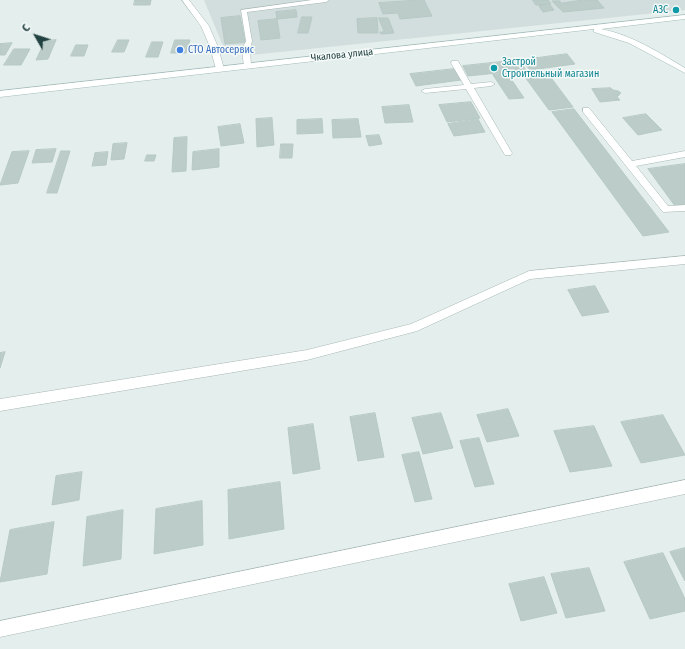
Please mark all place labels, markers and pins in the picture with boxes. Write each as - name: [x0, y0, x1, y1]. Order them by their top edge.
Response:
- place label: АЗС: [653, 4, 668, 16]
- marker: АЗС: [671, 5, 681, 15]
- place label: СТО Автосервис: [188, 44, 254, 56]
- marker: СТО Автосервис: [175, 45, 185, 55]
- place label: Застрой Строительный магазин: [502, 56, 599, 80]
- marker: Застрой Строительный магазин: [489, 63, 499, 73]

